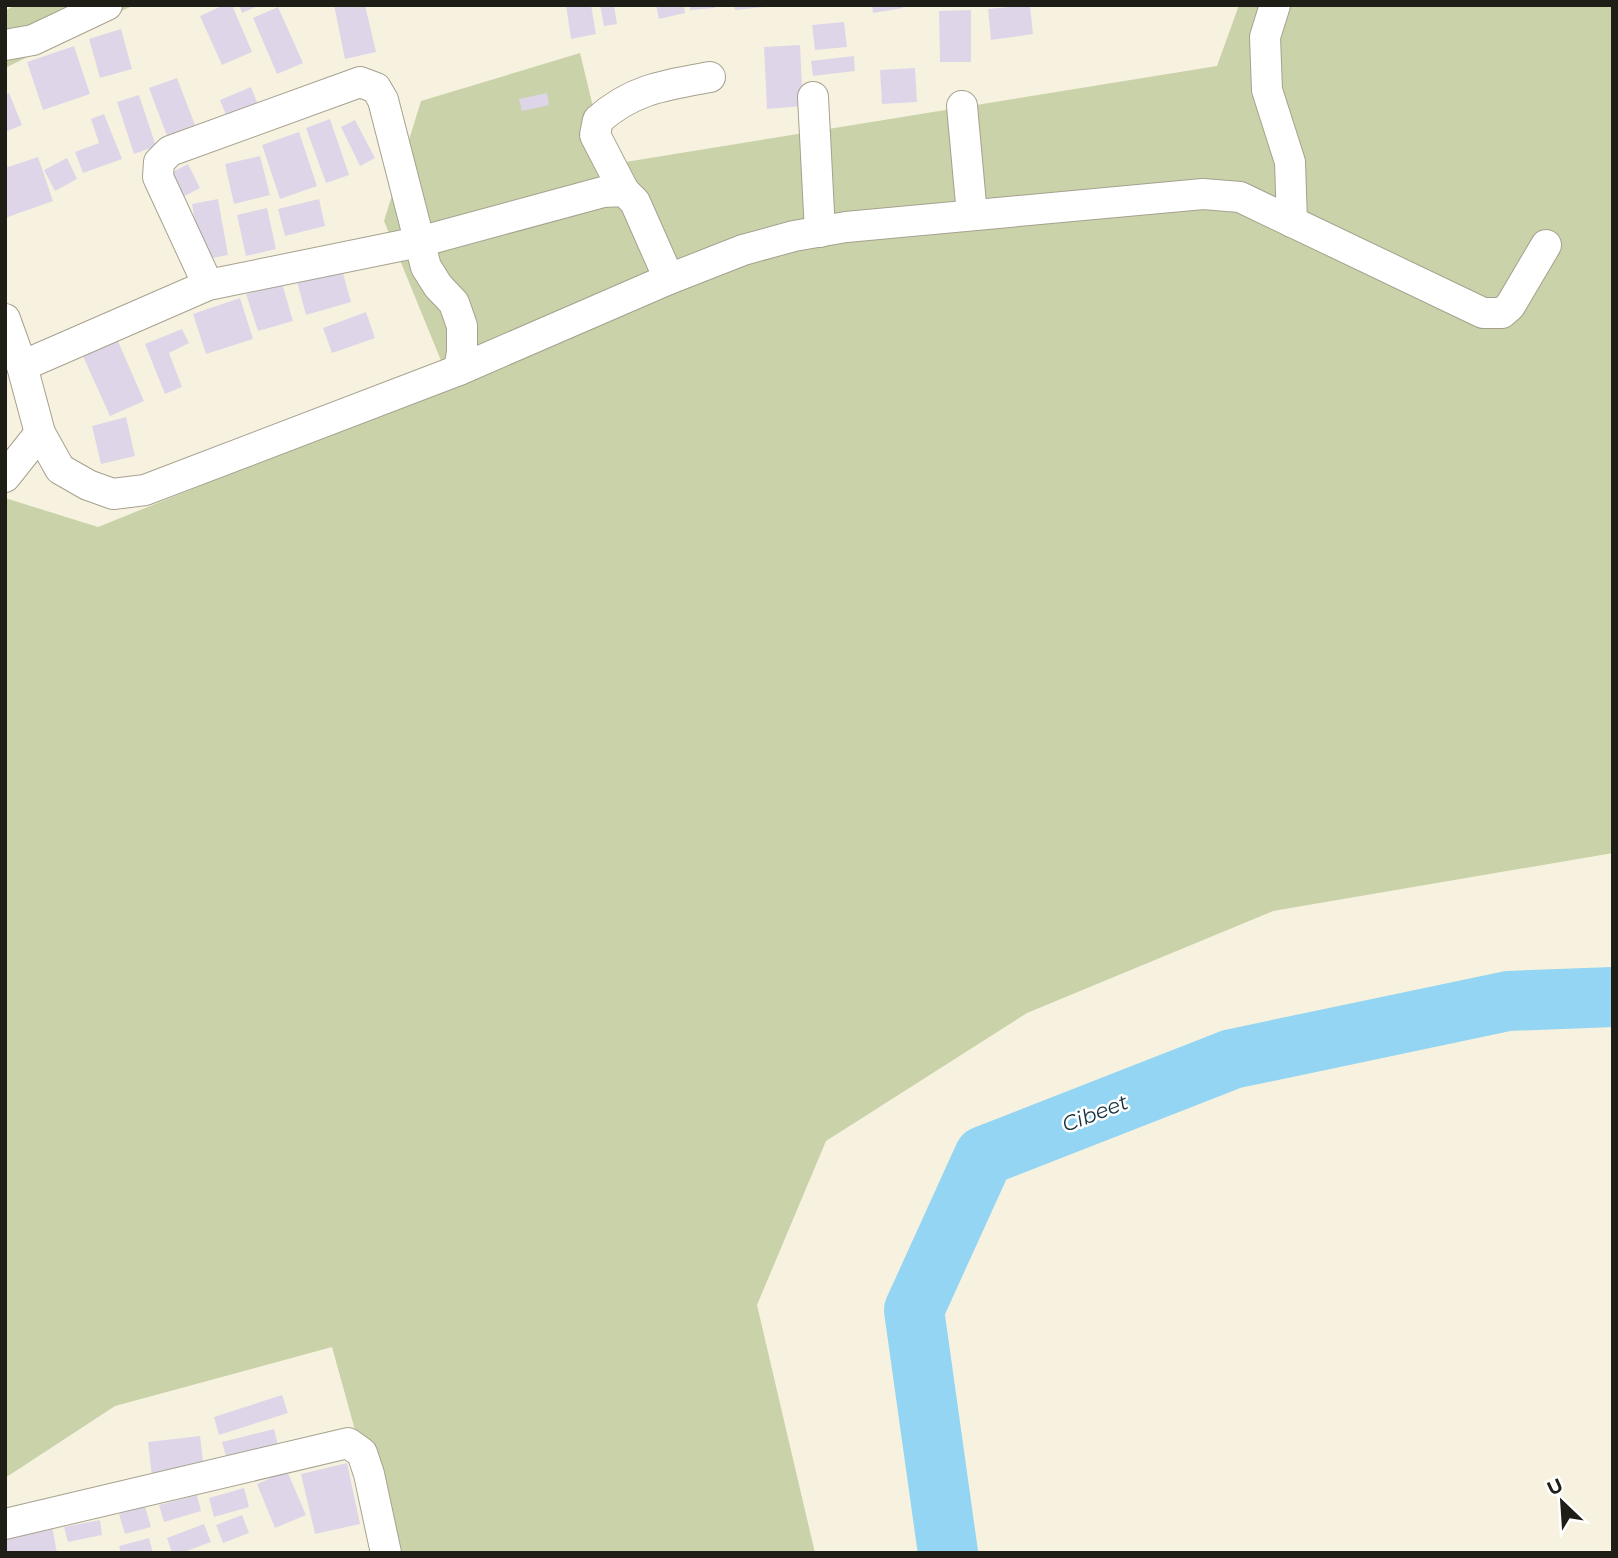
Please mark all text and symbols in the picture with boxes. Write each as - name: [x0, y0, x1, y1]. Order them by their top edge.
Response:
- water label: Cibeet: [1058, 1089, 1132, 1137]
- north arrow: [1527, 1467, 1597, 1537]
- text: U: [1543, 1473, 1567, 1501]

